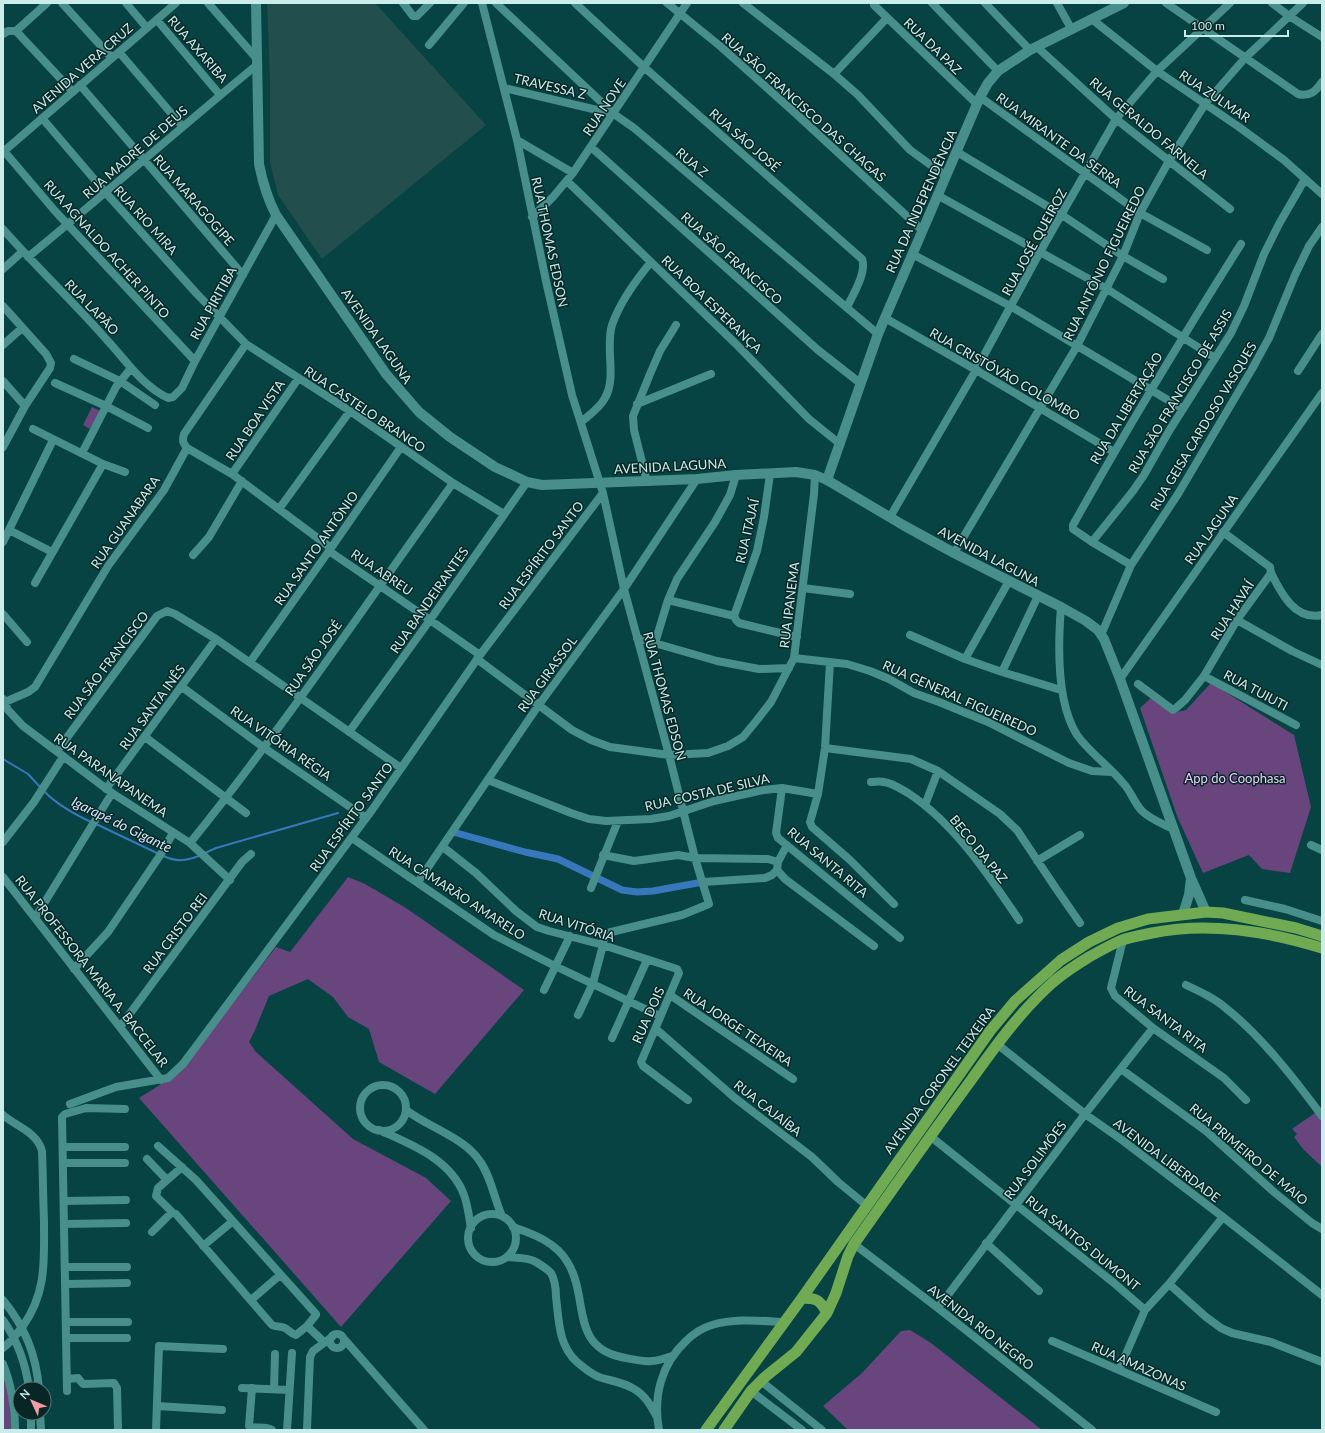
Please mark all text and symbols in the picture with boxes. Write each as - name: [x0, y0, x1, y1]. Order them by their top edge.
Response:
- street label: RUA AXARIBA: [165, 12, 232, 86]
- scale bar: [1185, 12, 1288, 38]
- street label: RUA DA PAZ: [901, 14, 965, 78]
- text: 100 m: [1191, 18, 1225, 33]
- street label: AVENIDA VERA CRUZ: [28, 19, 136, 116]
- street label: RUA SÃO FRANCISCO DAS CHAGAS: [719, 29, 889, 185]
- street label: RUA ZULMAR: [1176, 66, 1254, 126]
- street label: TRAVESSA Z: [512, 70, 588, 102]
- street label: RUA GERALDO FARNELA: [1086, 74, 1212, 182]
- street label: RUA NOVE: [579, 75, 629, 139]
- street label: RUA MIRANTE DA SERRA: [993, 89, 1125, 191]
- street label: RUA MADRE DE DEUS: [79, 102, 191, 202]
- street label: RUA SÃO JOSÉ: [706, 105, 784, 175]
- street label: RUA DA INDEPENDÊNCIA: [882, 127, 960, 275]
- street label: RUA Z: [673, 144, 711, 180]
- street label: RUA MARAGOGIPE: [150, 151, 238, 249]
- street label: RUA THOMAS EDSON: [528, 175, 572, 309]
- street label: RUA AGNALDO ACHER PINTO: [41, 177, 173, 321]
- street label: RUA RIO MIRA: [111, 182, 181, 258]
- street label: RUA ANTÔNIO FIGUEIREDO: [1060, 183, 1148, 343]
- street label: RUA JOSÉ QUEIROZ: [998, 186, 1070, 298]
- street label: RUA SÃO FRANCISCO: [678, 208, 786, 308]
- street label: RUA BOA ESPERANÇA: [658, 252, 766, 356]
- street label: RUA PIRITIBA: [186, 264, 240, 342]
- street label: RUA LAPÃO: [62, 276, 122, 338]
- street label: AVENIDA LAGUNA: [338, 285, 416, 387]
- street label: RUA SÃO FRANCISCO DE ASSIS: [1125, 306, 1235, 476]
- street label: RUA CRISTÓVÃO COLOMBO: [927, 324, 1083, 424]
- street label: RUA GEISA CARDOSO VASQUES: [1146, 339, 1260, 513]
- street label: RUA DA LIBERTAÇÃO: [1086, 349, 1166, 467]
- street label: RUA CASTELO BRANCO: [301, 362, 429, 456]
- street label: RUA BOA VISTA: [222, 376, 288, 463]
- street label: AVENIDA LAGUNA: [613, 455, 727, 477]
- street label: RUA GUANABARA: [87, 472, 163, 571]
- street label: RUA SANTO ANTÔNIO: [271, 488, 361, 608]
- street label: RUA LAGUNA: [1181, 491, 1241, 567]
- street label: RUA ITAJAÍ: [732, 496, 763, 565]
- street label: RUA ESPÍRITO SANTO: [495, 498, 587, 612]
- street label: AVENIDA LAGUNA: [936, 523, 1043, 590]
- street label: RUA BANDEIRANTES: [386, 544, 472, 656]
- street label: RUA ABREU: [348, 545, 416, 599]
- street label: RUA IPANEMA: [776, 561, 802, 649]
- street label: RUA HAVAÍ: [1207, 576, 1258, 643]
- street label: RUA SÃO FRANCISCO: [60, 608, 152, 722]
- street label: RUA SÃO JOSÉ: [281, 617, 345, 699]
- street label: RUA THOMAS EDSON: [640, 630, 690, 762]
- street label: RUA GIRASSOL: [514, 632, 580, 715]
- street label: RUA GENERAL FIGUEIREDO: [880, 657, 1040, 739]
- street label: RUA SANTA INÊS: [116, 661, 188, 753]
- street label: RUA TUIUTI: [1221, 666, 1291, 714]
- street label: RUA VITÓRIA RÉGIA: [227, 702, 335, 784]
- street label: RUA PARANAPANEMA: [51, 730, 171, 820]
- street label: RUA ESPÍRITO SANTO: [306, 759, 396, 875]
- street label: RUA COSTA DE SILVA: [643, 770, 771, 814]
- park label: App do Coophasa: [1184, 770, 1286, 786]
- water label: Igarapé do Gigante: [69, 792, 175, 856]
- street label: BECO DA PAZ: [947, 812, 1011, 886]
- street label: RUA SANTA RITA: [784, 824, 872, 901]
- street label: RUA CAMARÃO AMARELO: [386, 843, 528, 943]
- street label: RUA PROFESSORA MARIA A. BACCELAR: [12, 872, 172, 1071]
- street label: RUA CRISTO REI: [139, 889, 211, 977]
- street label: RUA VITÓRIA: [537, 905, 617, 945]
- street label: RUA SANTA RITA: [1121, 982, 1211, 1056]
- street label: RUA DOIS: [628, 984, 668, 1046]
- street label: RUA JORGE TEIXEIRA: [680, 985, 796, 1070]
- street label: AVENIDA CORONEL TEIXEIRA: [880, 1003, 998, 1157]
- street label: RUA CAJAÍBA: [731, 1077, 805, 1140]
- street label: RUA PRIMEIRO DE MAIO: [1187, 1100, 1311, 1208]
- street label: AVENIDA LIBERDADE: [1110, 1115, 1224, 1205]
- street label: RUA SOLIMÕES: [1000, 1118, 1070, 1202]
- street label: RUA SANTOS DUMONT: [1023, 1192, 1144, 1294]
- street label: AVENIDA RIO NEGRO: [925, 1281, 1037, 1373]
- street label: RUA AMAZONAS: [1089, 1338, 1189, 1394]
- north arrow: [12, 1381, 52, 1421]
- text: N: [17, 1386, 32, 1401]

